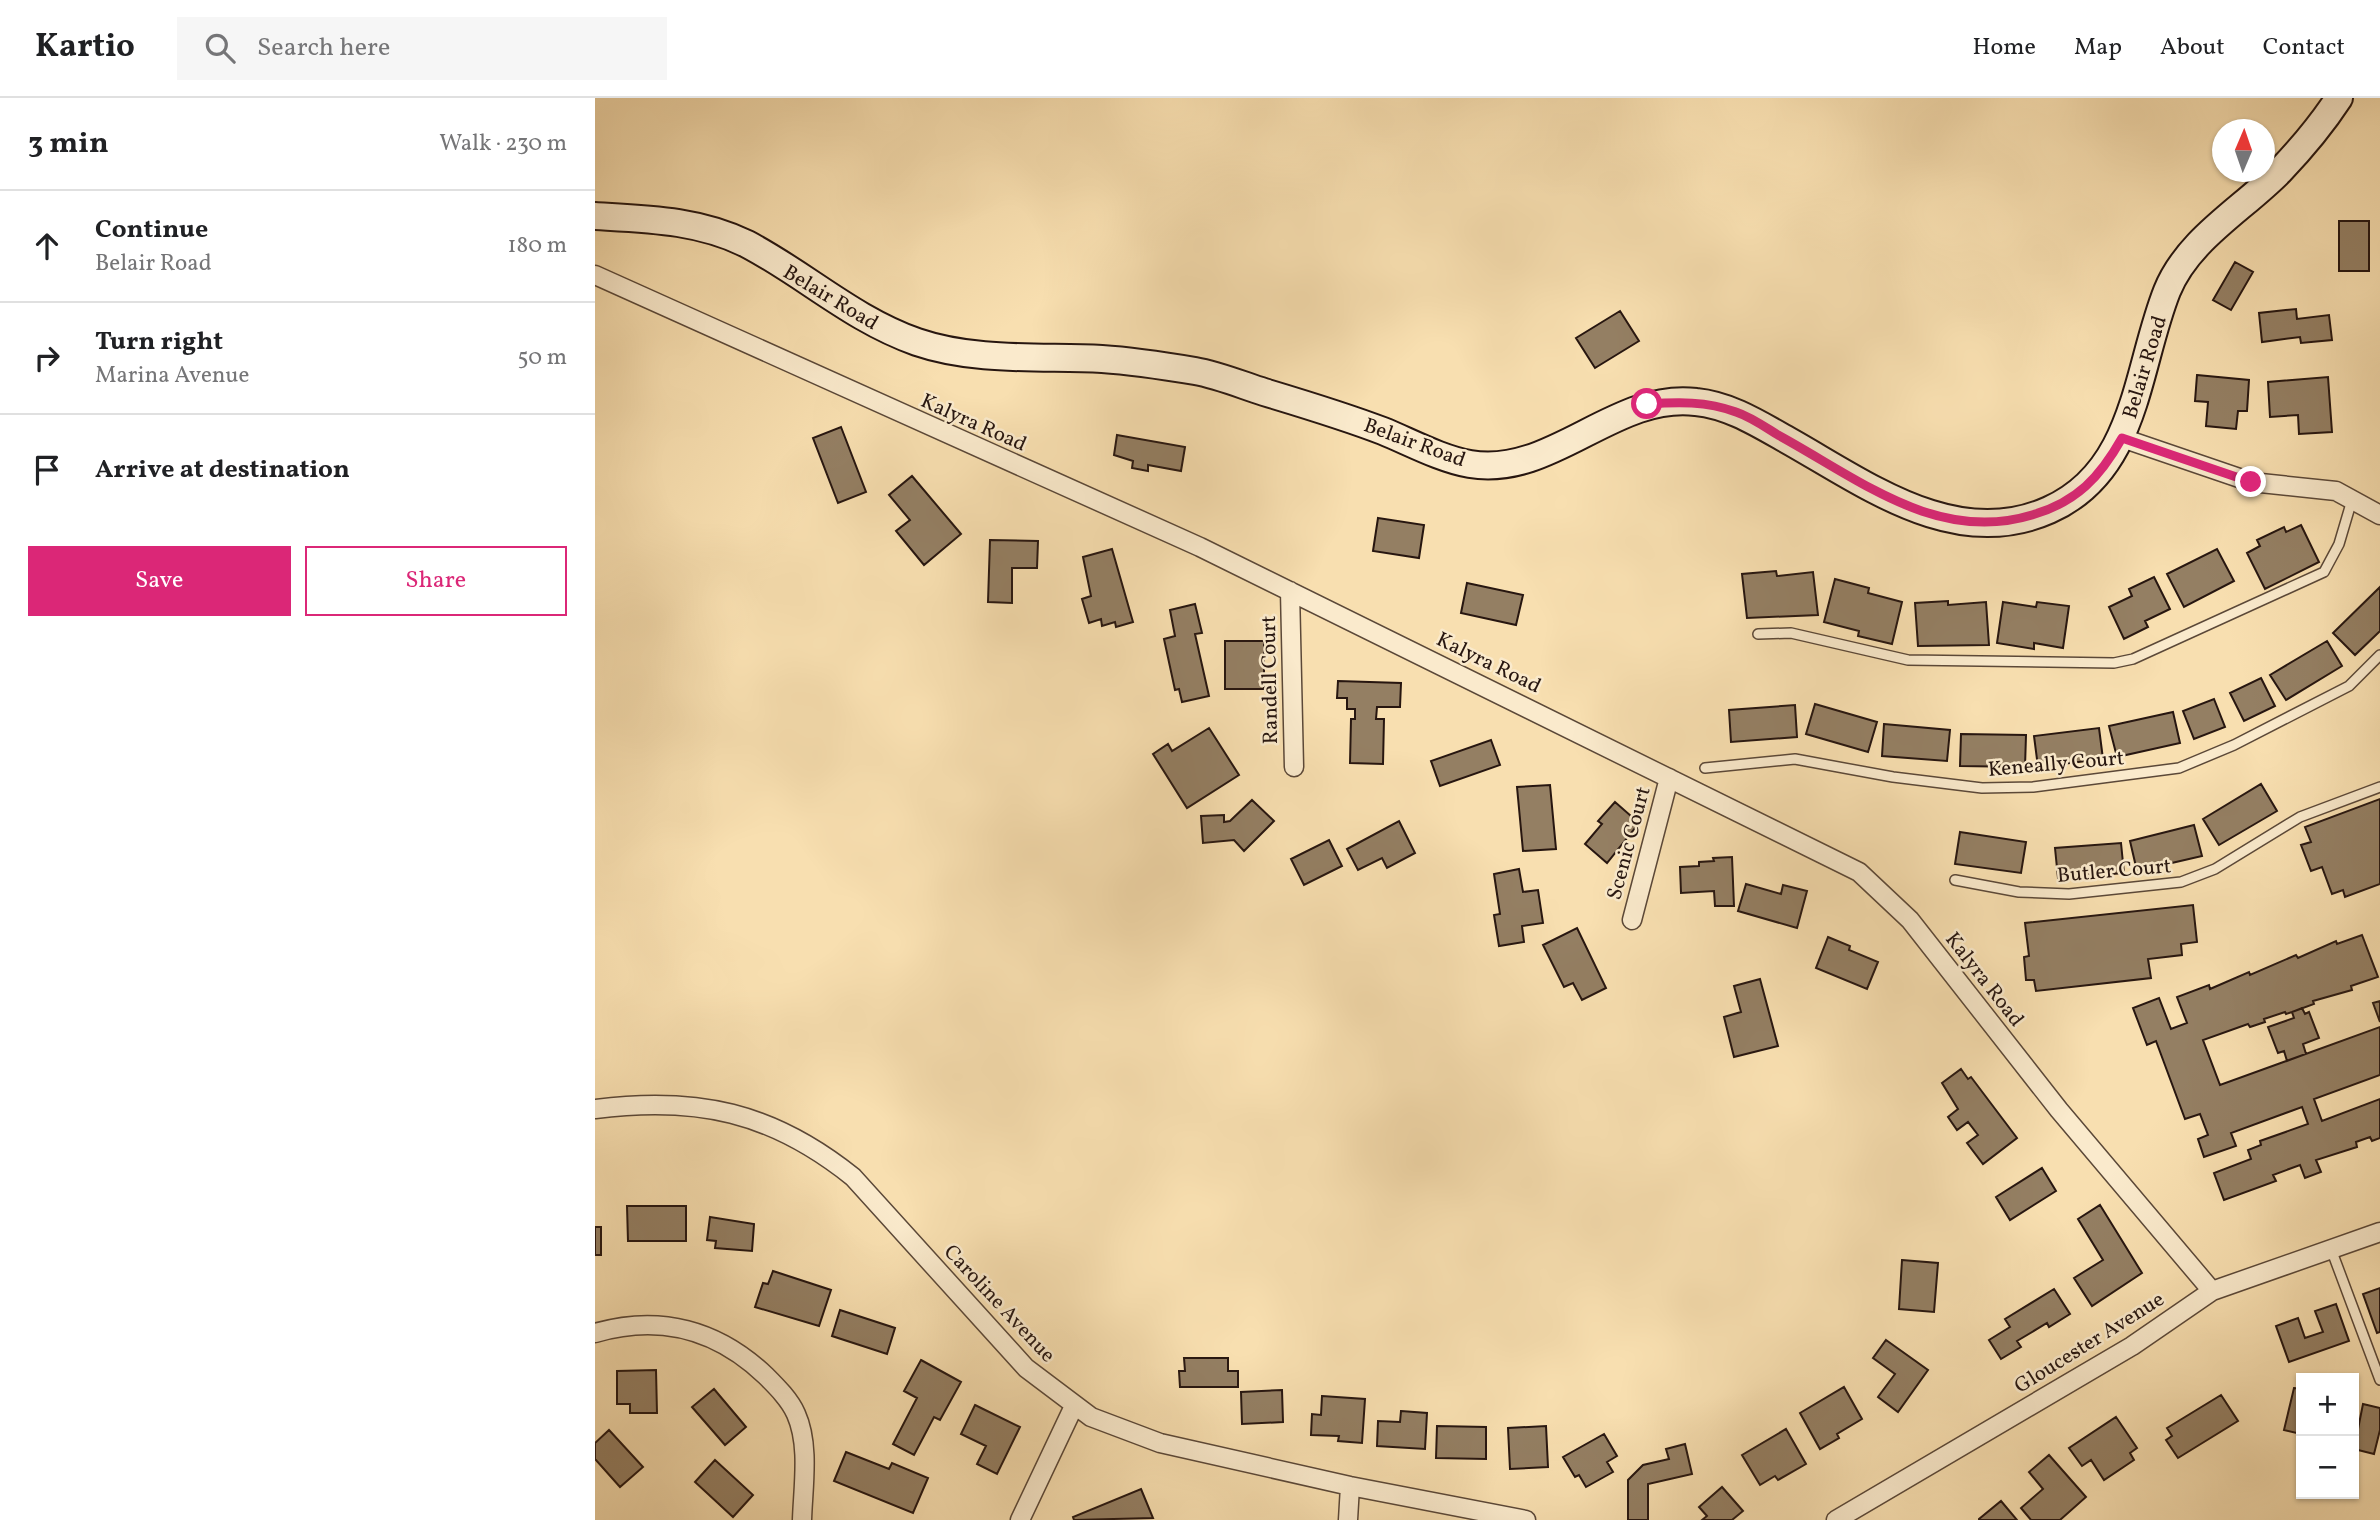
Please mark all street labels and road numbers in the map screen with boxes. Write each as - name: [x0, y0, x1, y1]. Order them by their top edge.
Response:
- street label: Belair Road: [777, 258, 883, 338]
- street label: Belair Road: [2116, 312, 2175, 423]
- street label: Kalyra Road: [916, 387, 1031, 460]
- street label: Belair Road: [1359, 412, 1469, 475]
- street label: Randell Court: [1255, 615, 1286, 745]
- street label: Kalyra Road: [1431, 625, 1546, 701]
- street label: Keneally Court: [1987, 744, 2125, 785]
- street label: Scenic Court: [1600, 783, 1659, 903]
- street label: Butler Court: [2056, 852, 2172, 891]
- street label: Kalyra Road: [1938, 926, 2030, 1033]
- street label: Caroline Avenue: [936, 1239, 1061, 1369]
- street label: Gloucester Avenue: [2009, 1285, 2170, 1401]

